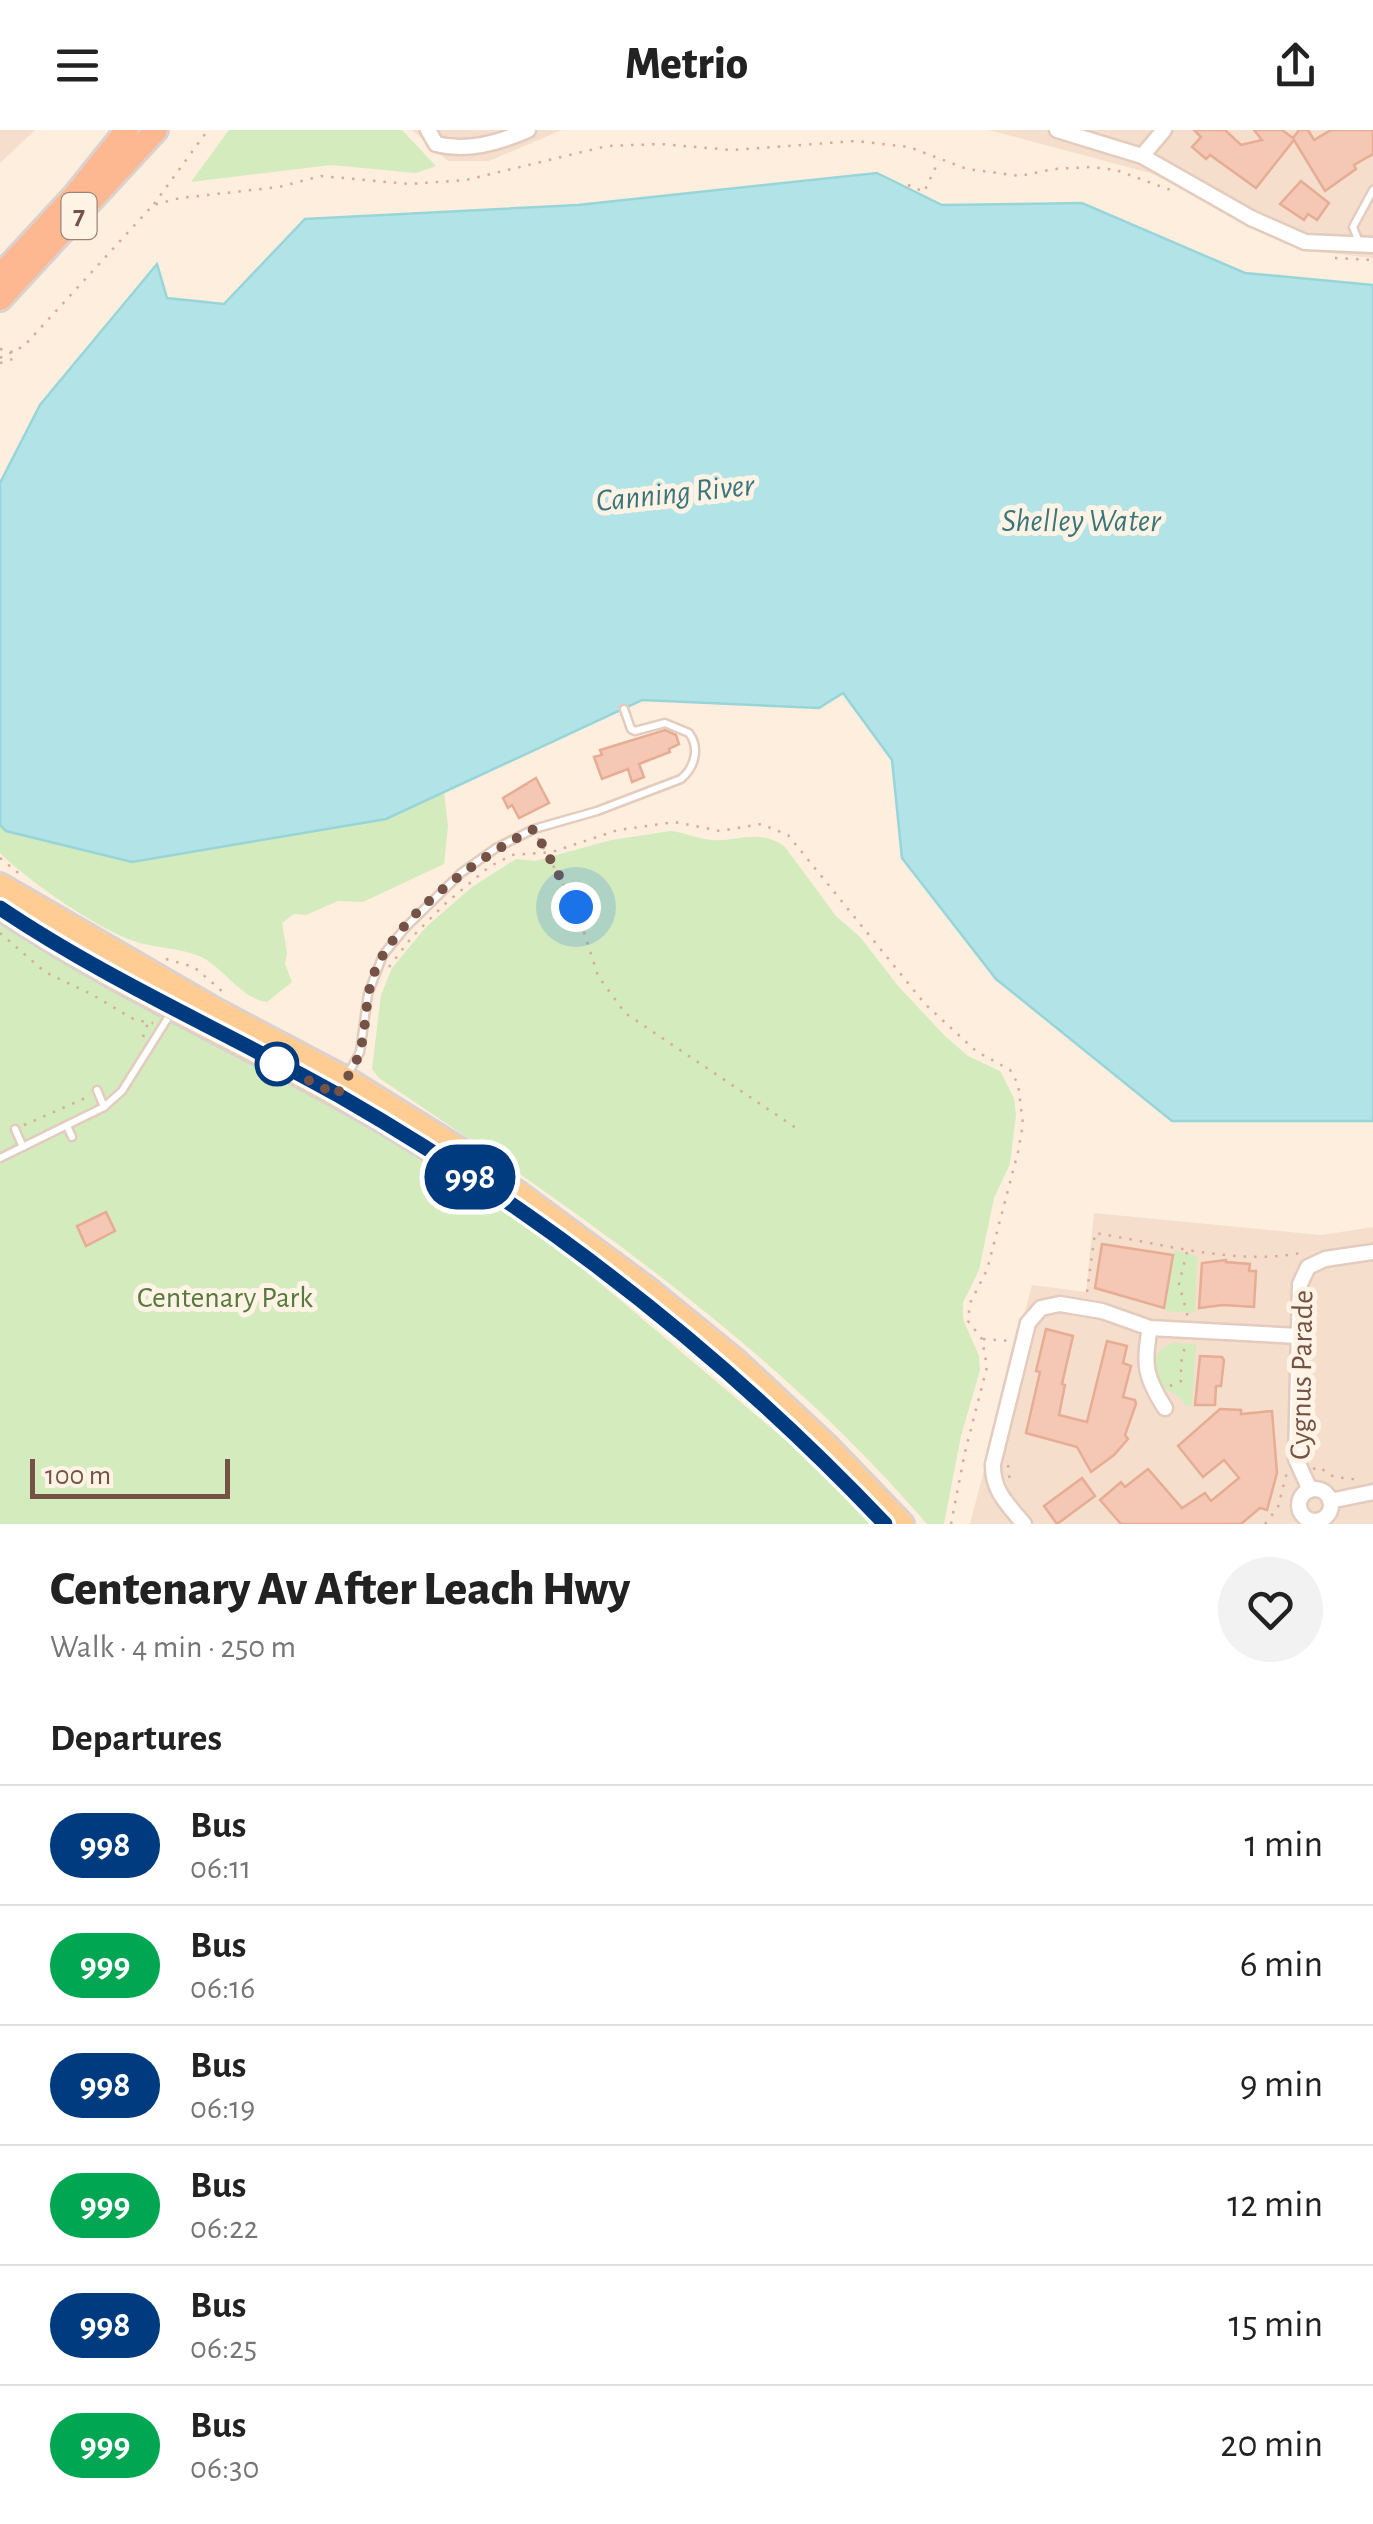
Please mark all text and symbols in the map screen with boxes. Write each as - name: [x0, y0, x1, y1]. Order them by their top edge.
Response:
- icon: menu: [50, 38, 105, 93]
- icon: share: [1268, 38, 1323, 93]
- text: Metrio: [625, 42, 748, 87]
- road number: 7: [62, 193, 96, 239]
- water label: Canning River: [594, 469, 757, 517]
- water label: Shelley Water: [1001, 505, 1162, 537]
- your location: [551, 882, 601, 932]
- unlabelled marker: [256, 1043, 298, 1085]
- line badge: 998: [412, 1144, 528, 1210]
- text: 998: [444, 1160, 496, 1195]
- park label: Centenary Park: [137, 1283, 313, 1313]
- street label: Cygnus Parade: [1286, 1290, 1318, 1460]
- scale bar: [30, 1454, 230, 1498]
- text: 100 m: [45, 1462, 111, 1490]
- button: heart: [1218, 1557, 1323, 1662]
- text: Centenary Av After Leach Hwy: [50, 1566, 630, 1614]
- text: Walk · 4 min · 250 m: [50, 1631, 296, 1663]
- text: Departures: [50, 1720, 222, 1758]
- text: Bus: [190, 1807, 246, 1845]
- text: 1 min: [1244, 1826, 1323, 1864]
- text: 998: [79, 1828, 131, 1863]
- text: 06:11: [190, 1852, 251, 1884]
- text: Bus: [190, 1927, 246, 1965]
- text: 6 min: [1240, 1946, 1323, 1984]
- text: 999: [80, 1948, 130, 1983]
- text: 06:16: [190, 1972, 255, 2004]
- text: Bus: [190, 2047, 246, 2085]
- text: 9 min: [1240, 2066, 1323, 2104]
- text: 998: [79, 2068, 131, 2103]
- text: 06:19: [190, 2092, 255, 2124]
- text: Bus: [190, 2167, 246, 2205]
- text: 12 min: [1227, 2186, 1323, 2224]
- text: 999: [80, 2188, 130, 2223]
- text: 06:22: [190, 2212, 258, 2244]
- text: Bus: [190, 2287, 246, 2325]
- text: 15 min: [1229, 2306, 1323, 2344]
- text: 998: [79, 2308, 131, 2343]
- text: 06:25: [190, 2332, 257, 2364]
- text: Bus: [190, 2407, 246, 2445]
- text: 20 min: [1220, 2426, 1323, 2464]
- text: 999: [80, 2428, 130, 2463]
- text: 06:30: [190, 2452, 259, 2484]

